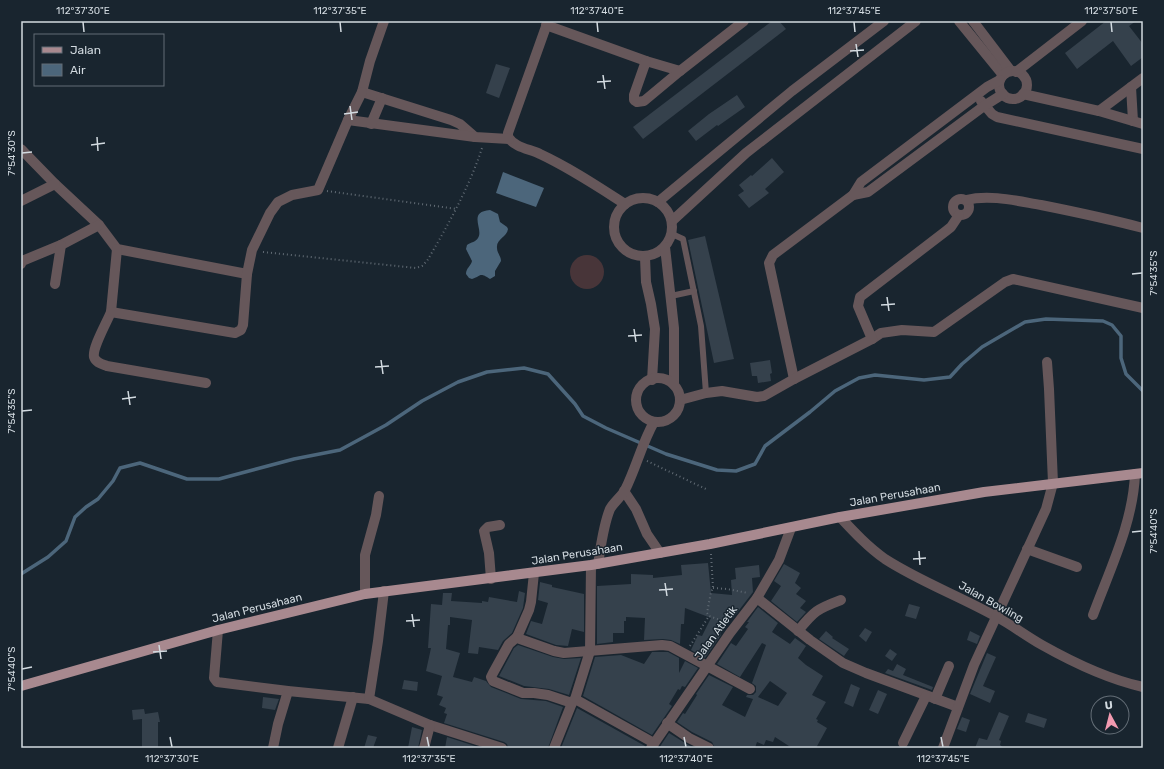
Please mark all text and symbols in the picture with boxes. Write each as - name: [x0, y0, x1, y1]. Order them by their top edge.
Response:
- text: 112°37'30"E: [56, 5, 110, 17]
- text: 112°37'35"E: [313, 5, 367, 17]
- text: 112°37'40"E: [570, 5, 624, 17]
- text: 112°37'45"E: [827, 5, 881, 17]
- text: 112°37'50"E: [1084, 5, 1138, 17]
- legend: [34, 34, 164, 86]
- text: Jalan: [70, 43, 101, 57]
- text: Air: [70, 63, 86, 77]
- text: 7°54'30"S: [6, 130, 18, 176]
- text: 7°54'35"S: [1148, 250, 1160, 296]
- text: 7°54'35"S: [6, 388, 18, 434]
- street label: Jalan Perusahaan: [848, 481, 942, 509]
- text: 7°54'40"S: [1148, 508, 1160, 554]
- street label: Jalan Perusahaan: [530, 540, 624, 568]
- street label: Jalan Bowling: [956, 579, 1026, 625]
- street label: Jalan Perusahaan: [211, 591, 303, 625]
- street label: Jalan Atletik: [692, 603, 740, 663]
- text: 7°54'40"S: [6, 646, 18, 692]
- north arrow: [1090, 695, 1130, 735]
- text: U: [1104, 699, 1114, 713]
- text: 112°37'30"E: [145, 753, 199, 765]
- text: 112°37'35"E: [402, 753, 456, 765]
- text: 112°37'40"E: [659, 753, 713, 765]
- text: 112°37'45"E: [916, 753, 970, 765]

